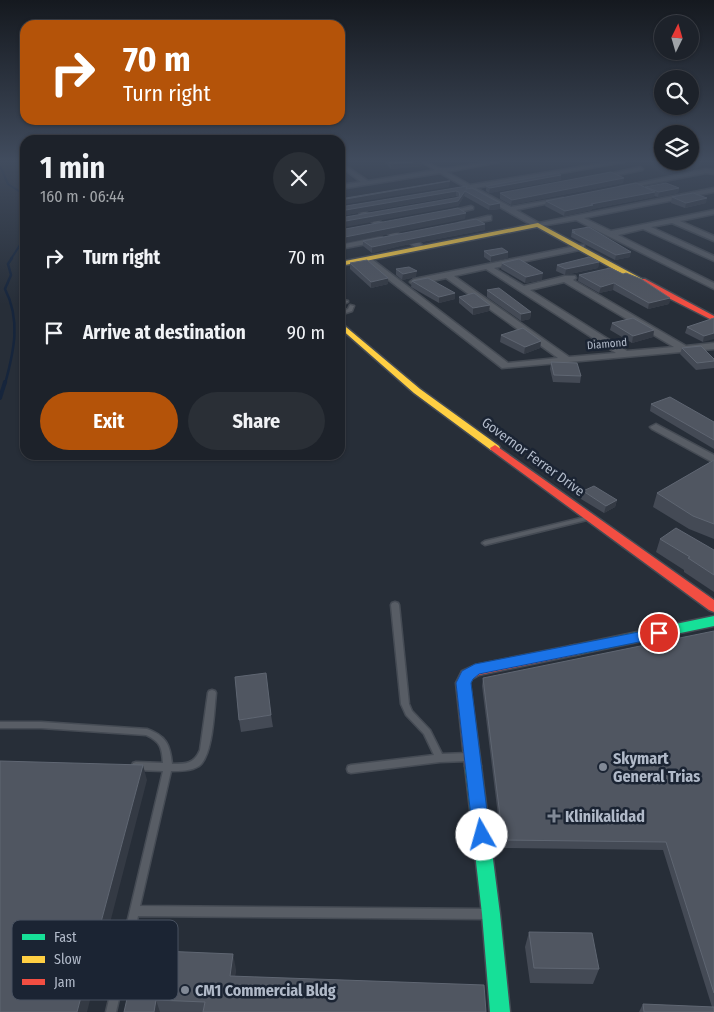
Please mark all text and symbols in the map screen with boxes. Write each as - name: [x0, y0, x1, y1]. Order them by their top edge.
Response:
- north arrow: [654, 15, 699, 60]
- map controls: [654, 15, 699, 170]
- text: 70 m: [123, 38, 191, 80]
- icon: right: [40, 40, 105, 105]
- button: search: [654, 70, 699, 115]
- text: Turn right: [123, 80, 211, 107]
- button: layers: [654, 125, 699, 170]
- text: 1 min: [40, 150, 105, 186]
- button: close: [273, 152, 325, 204]
- text: 160 m · 06:44: [40, 187, 125, 206]
- icon: right: [40, 244, 68, 272]
- text: Turn right: [83, 246, 160, 269]
- text: 70 m: [289, 246, 325, 269]
- icon: arrive: [40, 319, 68, 347]
- text: Arrive at destination: [83, 321, 246, 344]
- text: 90 m: [287, 321, 325, 344]
- street label: Diamond: [586, 336, 628, 352]
- button: Exit: [40, 392, 178, 450]
- button: Share: [188, 392, 325, 450]
- street label: Governor Ferrer Drive: [478, 414, 588, 500]
- pin: [638, 612, 680, 654]
- icon: arrive: [645, 619, 673, 647]
- place label: Skymart General Trias: [613, 749, 700, 786]
- marker: Skymart General Trias: [597, 761, 609, 773]
- place label: Klinikalidad: [565, 807, 645, 826]
- position arrow: [455, 808, 507, 860]
- marker: Klinikalidad: [547, 809, 561, 823]
- legend: [12, 920, 178, 1000]
- text: Fast: [54, 929, 77, 946]
- text: Slow: [54, 951, 81, 968]
- text: Jam: [54, 974, 75, 991]
- place label: CM1 Commercial Bldg: [195, 981, 336, 1000]
- marker: CM1 Commercial Bldg: [179, 984, 191, 996]

